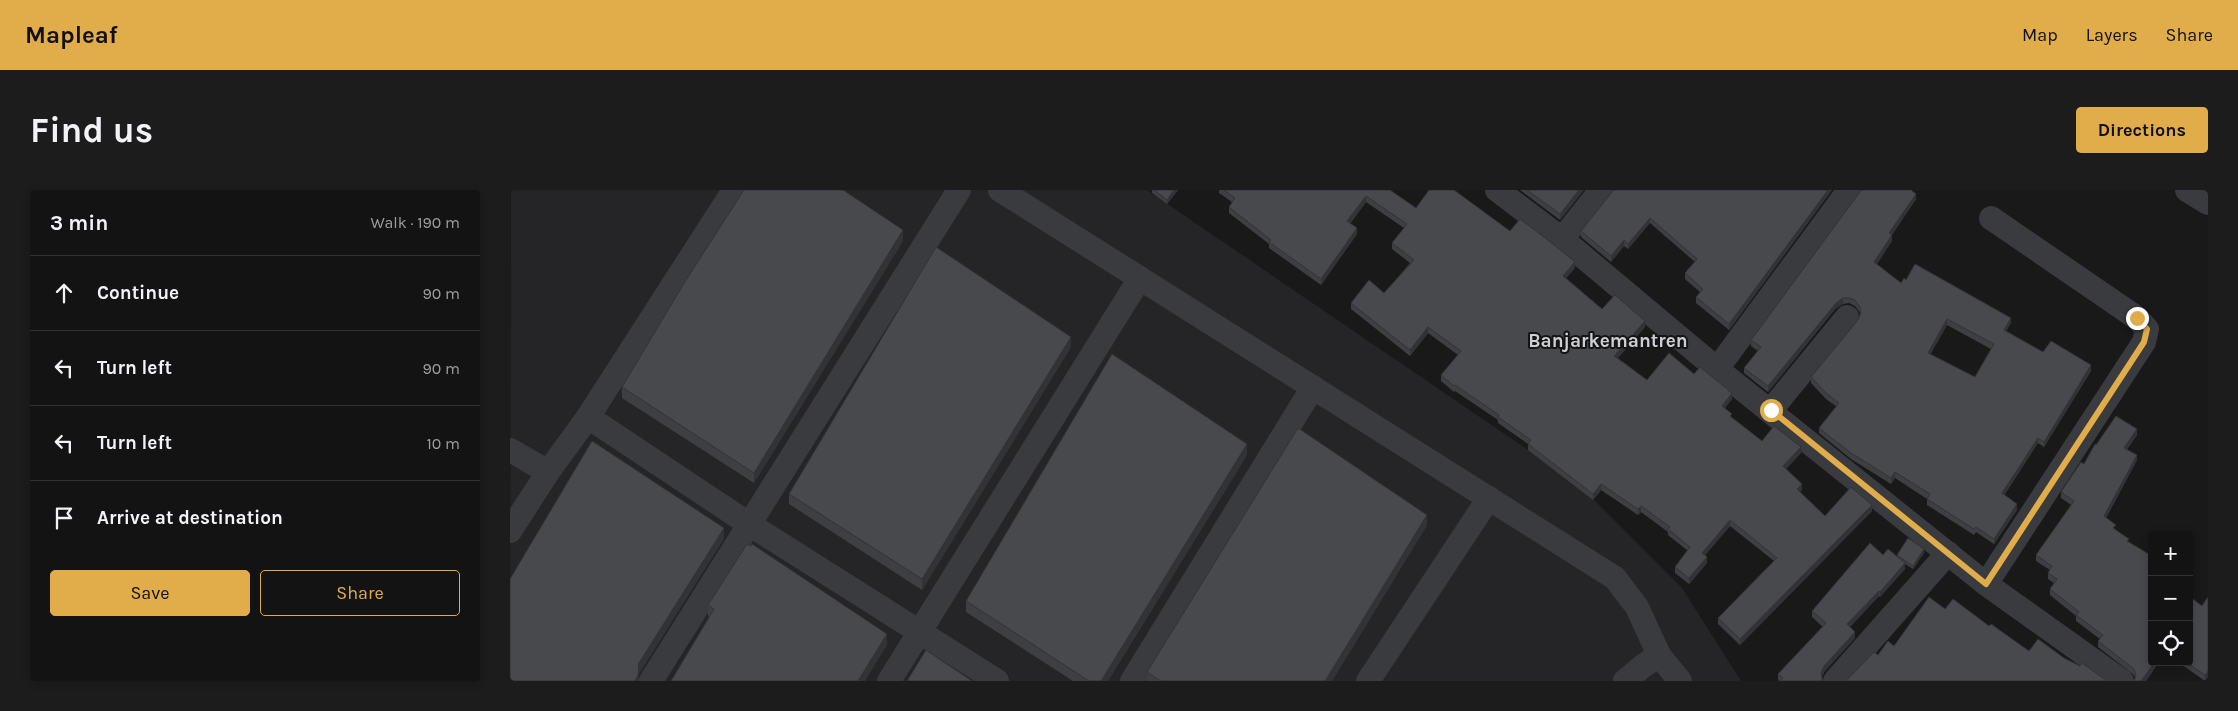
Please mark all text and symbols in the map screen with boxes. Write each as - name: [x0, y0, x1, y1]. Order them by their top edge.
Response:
- text: Mapleaf: [25, 21, 118, 49]
- text: Map: [2022, 24, 2058, 46]
- text: Layers: [2086, 24, 2138, 46]
- text: Share: [2166, 24, 2213, 46]
- button: Directions: [2076, 107, 2208, 153]
- text: Find us: [30, 110, 153, 151]
- text: 3 min: [50, 211, 108, 235]
- text: Walk · 190 m: [371, 213, 460, 232]
- icon: ahead: [50, 279, 78, 307]
- text: Continue: [97, 282, 179, 304]
- text: 90 m: [422, 284, 460, 303]
- route end: [2126, 307, 2149, 330]
- district label: Banjarkemantren: [1528, 330, 1688, 352]
- icon: left: [50, 354, 78, 382]
- text: Turn left: [97, 357, 172, 379]
- text: 90 m: [422, 359, 460, 378]
- route start: [1760, 399, 1783, 422]
- icon: left: [50, 429, 78, 457]
- text: Turn left: [97, 432, 172, 454]
- text: 10 m: [426, 434, 460, 453]
- icon: arrive: [50, 504, 78, 532]
- text: Arrive at destination: [97, 507, 283, 529]
- map controls: [2148, 531, 2193, 666]
- button: +: [2148, 531, 2193, 576]
- button: Save: [50, 570, 250, 616]
- button: Share: [260, 570, 460, 616]
- button: −: [2148, 576, 2193, 621]
- button: locate: [2148, 621, 2193, 666]

